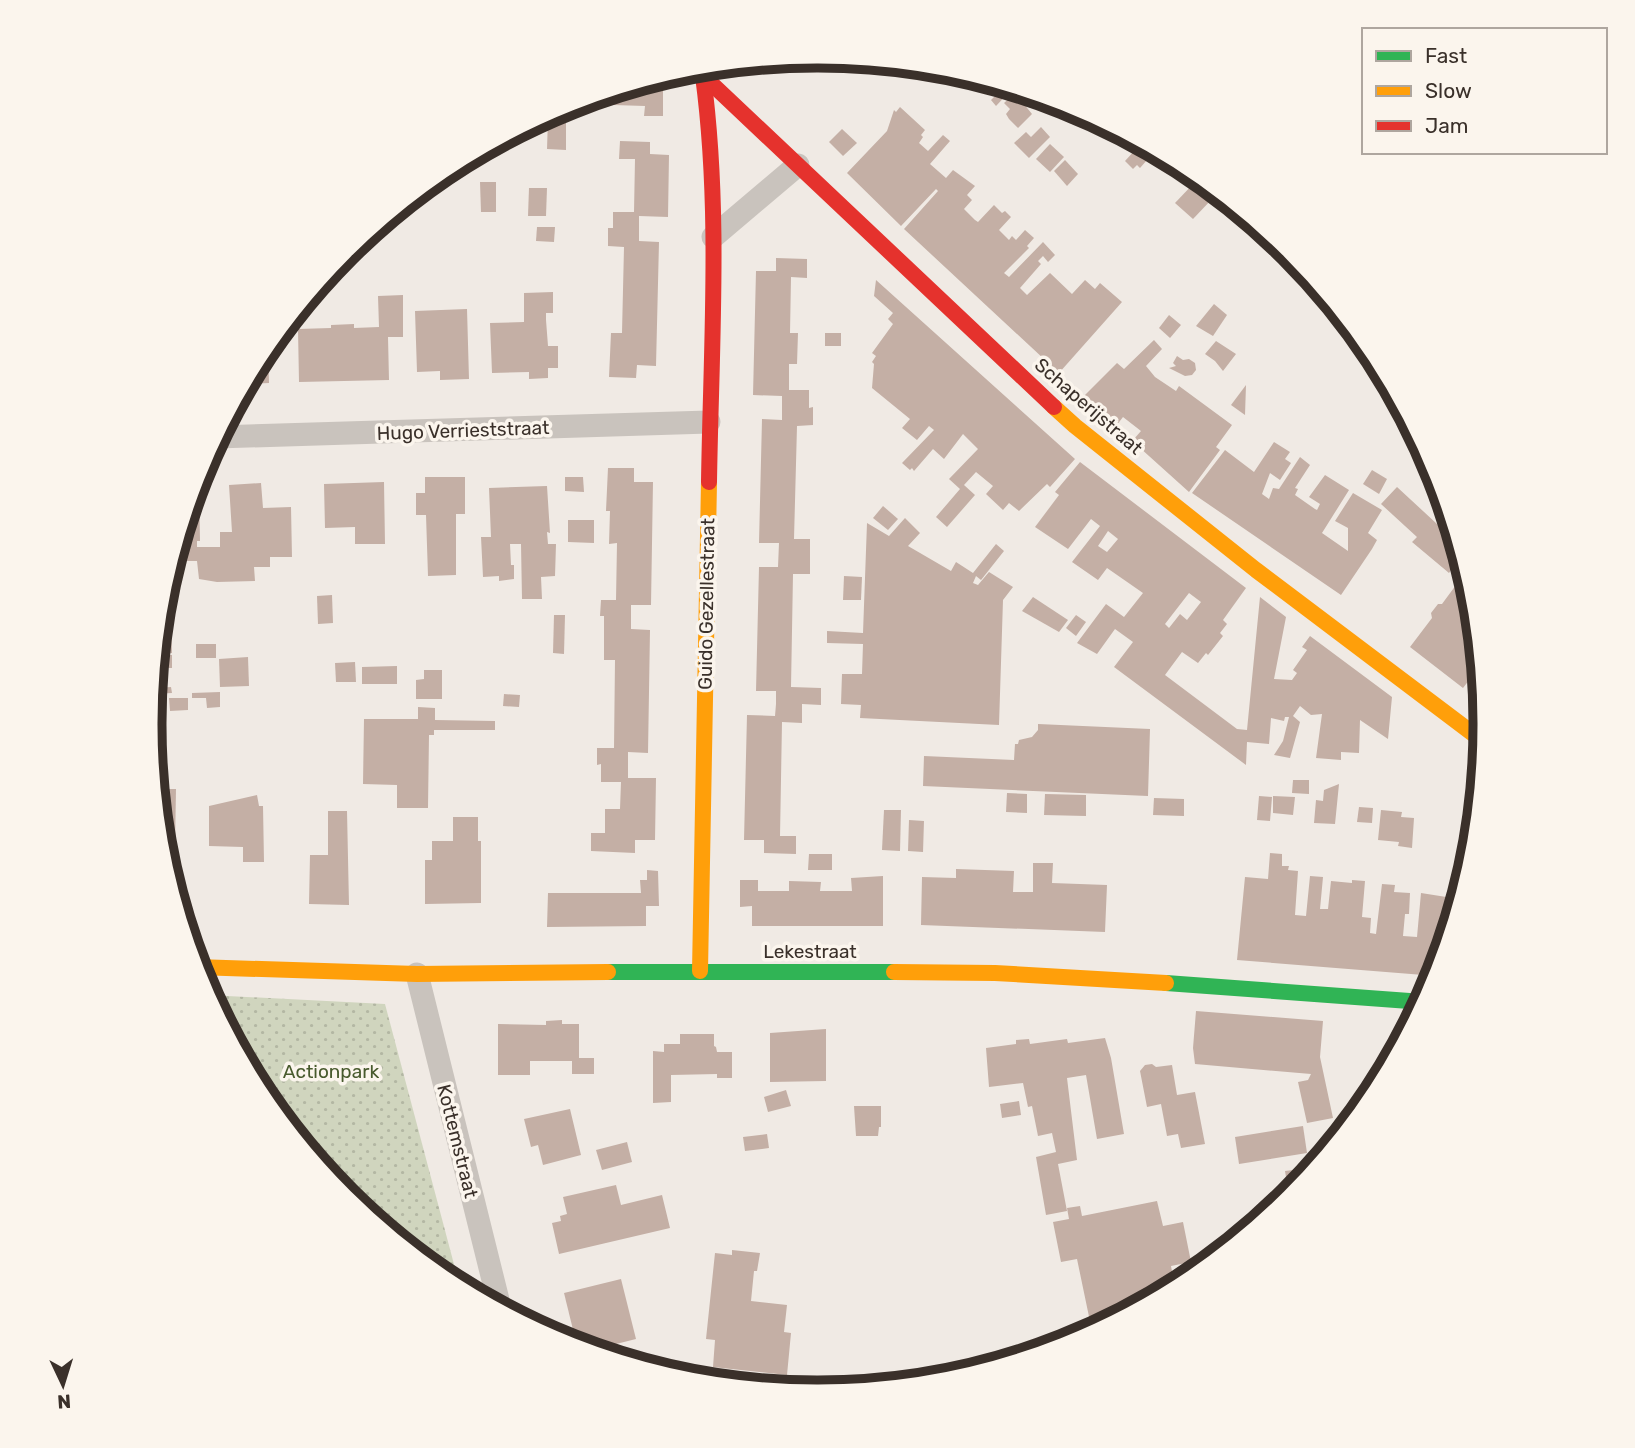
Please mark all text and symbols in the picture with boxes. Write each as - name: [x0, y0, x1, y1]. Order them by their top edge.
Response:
- legend: [1362, 28, 1607, 154]
- text: Fast: [1425, 43, 1467, 68]
- text: Slow: [1425, 78, 1472, 103]
- text: Jam: [1425, 113, 1469, 138]
- street label: Schaperijstraat: [1030, 353, 1148, 460]
- street label: Hugo Verrieststraat: [376, 416, 550, 445]
- street label: Guido Gezellestraat: [694, 517, 720, 690]
- street label: Lekestraat: [763, 940, 857, 963]
- park label: Actionpark: [283, 1060, 379, 1083]
- street label: Kottemstraat: [432, 1082, 483, 1201]
- north arrow: [28, 1350, 98, 1420]
- text: N: [57, 1390, 72, 1413]

